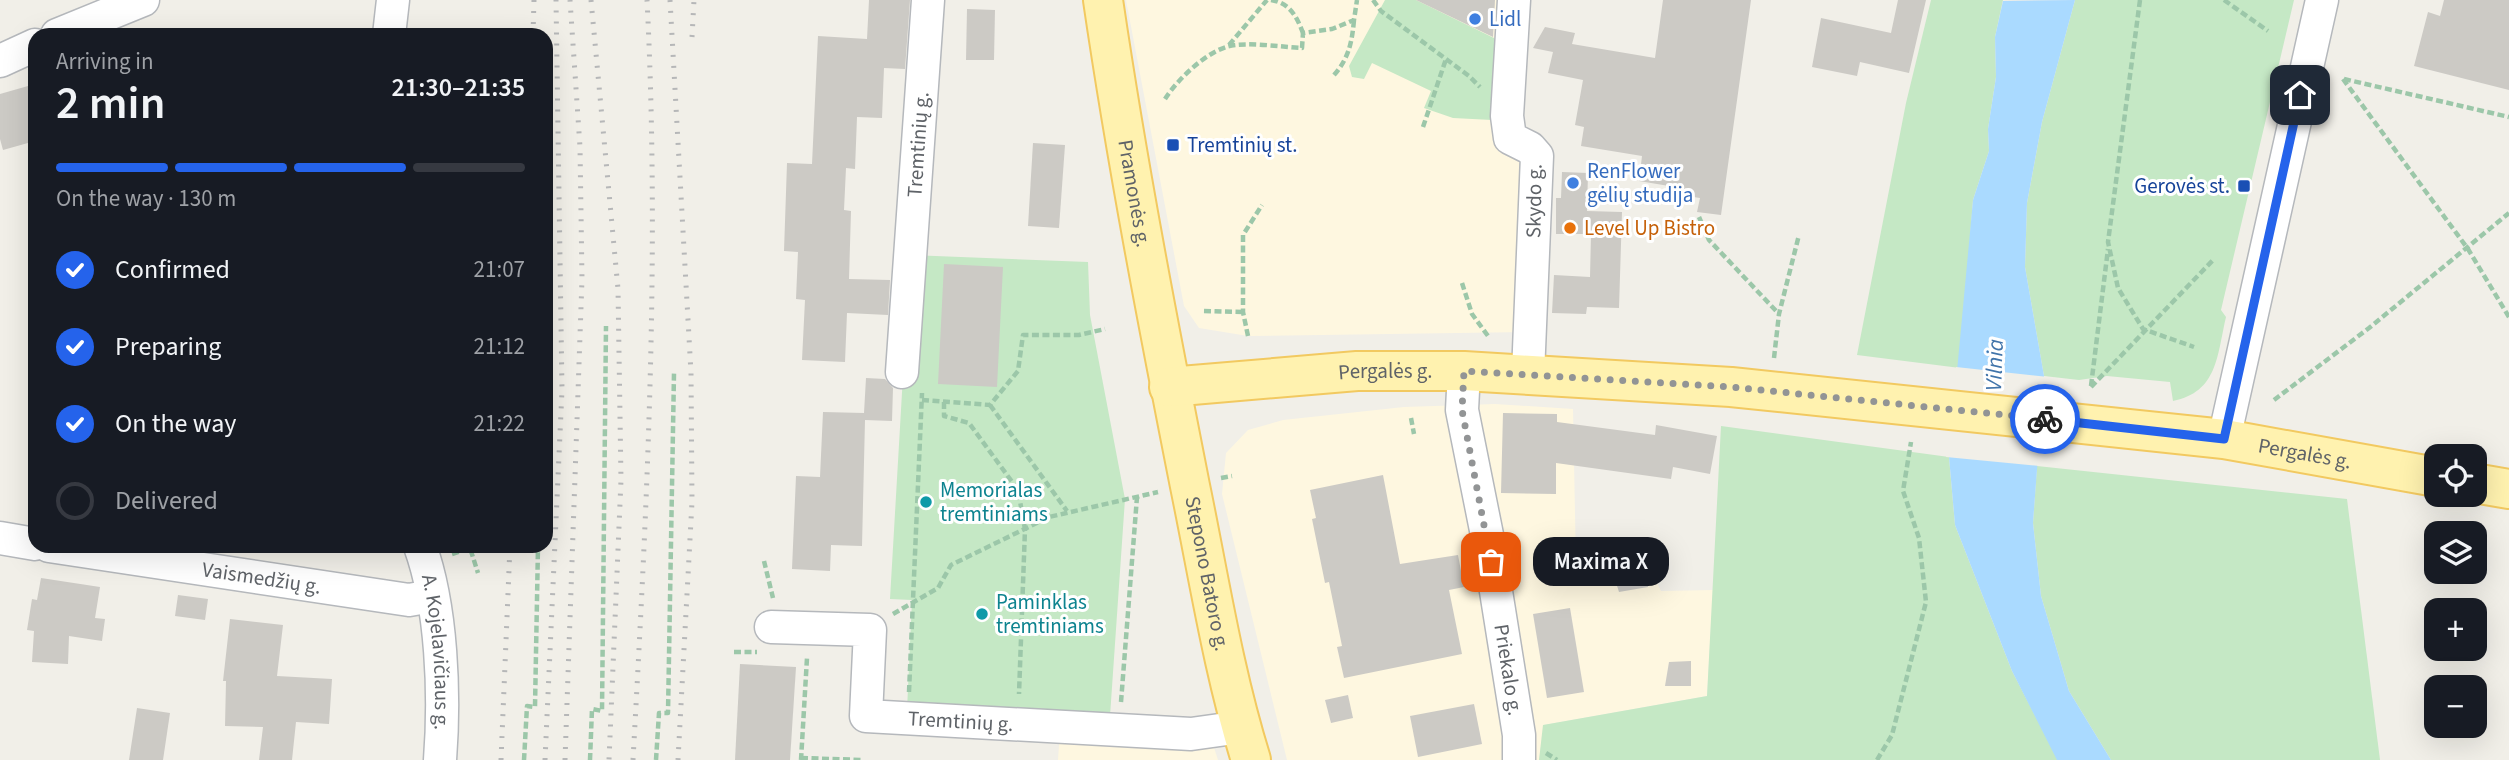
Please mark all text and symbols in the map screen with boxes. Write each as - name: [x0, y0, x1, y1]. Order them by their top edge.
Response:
- place label: Lidl: [1489, 4, 1521, 34]
- marker: Lidl: [1467, 11, 1483, 27]
- text: Arriving in: [56, 45, 154, 78]
- pin: [2270, 65, 2330, 125]
- text: 21:30–21:35: [392, 69, 525, 106]
- text: 2 min: [56, 71, 165, 136]
- icon: home: [2281, 76, 2319, 114]
- street label: Tremtinių g.: [899, 91, 937, 198]
- place label: Tremtinių st.: [1187, 130, 1298, 160]
- street label: Pramonės g.: [1110, 137, 1159, 250]
- marker: Tremtinių st.: [1165, 137, 1181, 153]
- place label: RenFlower gėlių studija: [1587, 156, 1693, 210]
- street label: Skydo g.: [1518, 164, 1550, 238]
- place label: Gerovės st.: [2134, 171, 2230, 201]
- marker: RenFlower gėlių studija: [1565, 175, 1581, 191]
- marker: Gerovės st.: [2236, 178, 2252, 194]
- text: On the way · 130 m: [56, 182, 236, 215]
- place label: Level Up Bistro: [1584, 213, 1715, 243]
- marker: Level Up Bistro: [1562, 220, 1578, 236]
- icon: check: [56, 251, 94, 289]
- text: Confirmed: [115, 251, 230, 288]
- text: 21:07: [474, 253, 525, 286]
- icon: check: [56, 328, 94, 366]
- text: Preparing: [115, 328, 221, 365]
- text: 21:12: [474, 330, 525, 363]
- water label: Vilnia: [1977, 338, 2012, 392]
- street label: Pergalės g.: [1337, 356, 1433, 388]
- courier: [2010, 384, 2080, 454]
- icon: bike: [2026, 400, 2064, 438]
- icon: check: [56, 405, 94, 443]
- text: On the way: [115, 405, 236, 442]
- text: 21:22: [474, 407, 525, 440]
- street label: Pergalės g.: [2256, 430, 2354, 477]
- map controls: [2424, 444, 2487, 738]
- button: locate: [2424, 444, 2487, 507]
- place label: Memorialas tremtiniams: [940, 475, 1048, 529]
- text: Delivered: [115, 482, 218, 519]
- street label: Stepono Batoro g.: [1177, 493, 1237, 654]
- marker: Memorialas tremtiniams: [918, 494, 934, 510]
- button: layers: [2424, 521, 2487, 584]
- pin: [1461, 532, 1521, 592]
- callout: Maxima X: [1533, 538, 1670, 586]
- icon: bag: [1472, 543, 1510, 581]
- text: Maxima X: [1554, 545, 1648, 578]
- street label: Vaismedžių g.: [200, 554, 323, 602]
- street label: A. Kojelavičiaus g.: [414, 571, 457, 731]
- place label: Paminklas tremtiniams: [996, 587, 1104, 641]
- button: +: [2424, 598, 2487, 661]
- marker: Paminklas tremtiniams: [974, 606, 990, 622]
- street label: Priekalo g.: [1486, 622, 1531, 718]
- button: −: [2424, 675, 2487, 738]
- street label: Tremtinių g.: [907, 703, 1014, 739]

